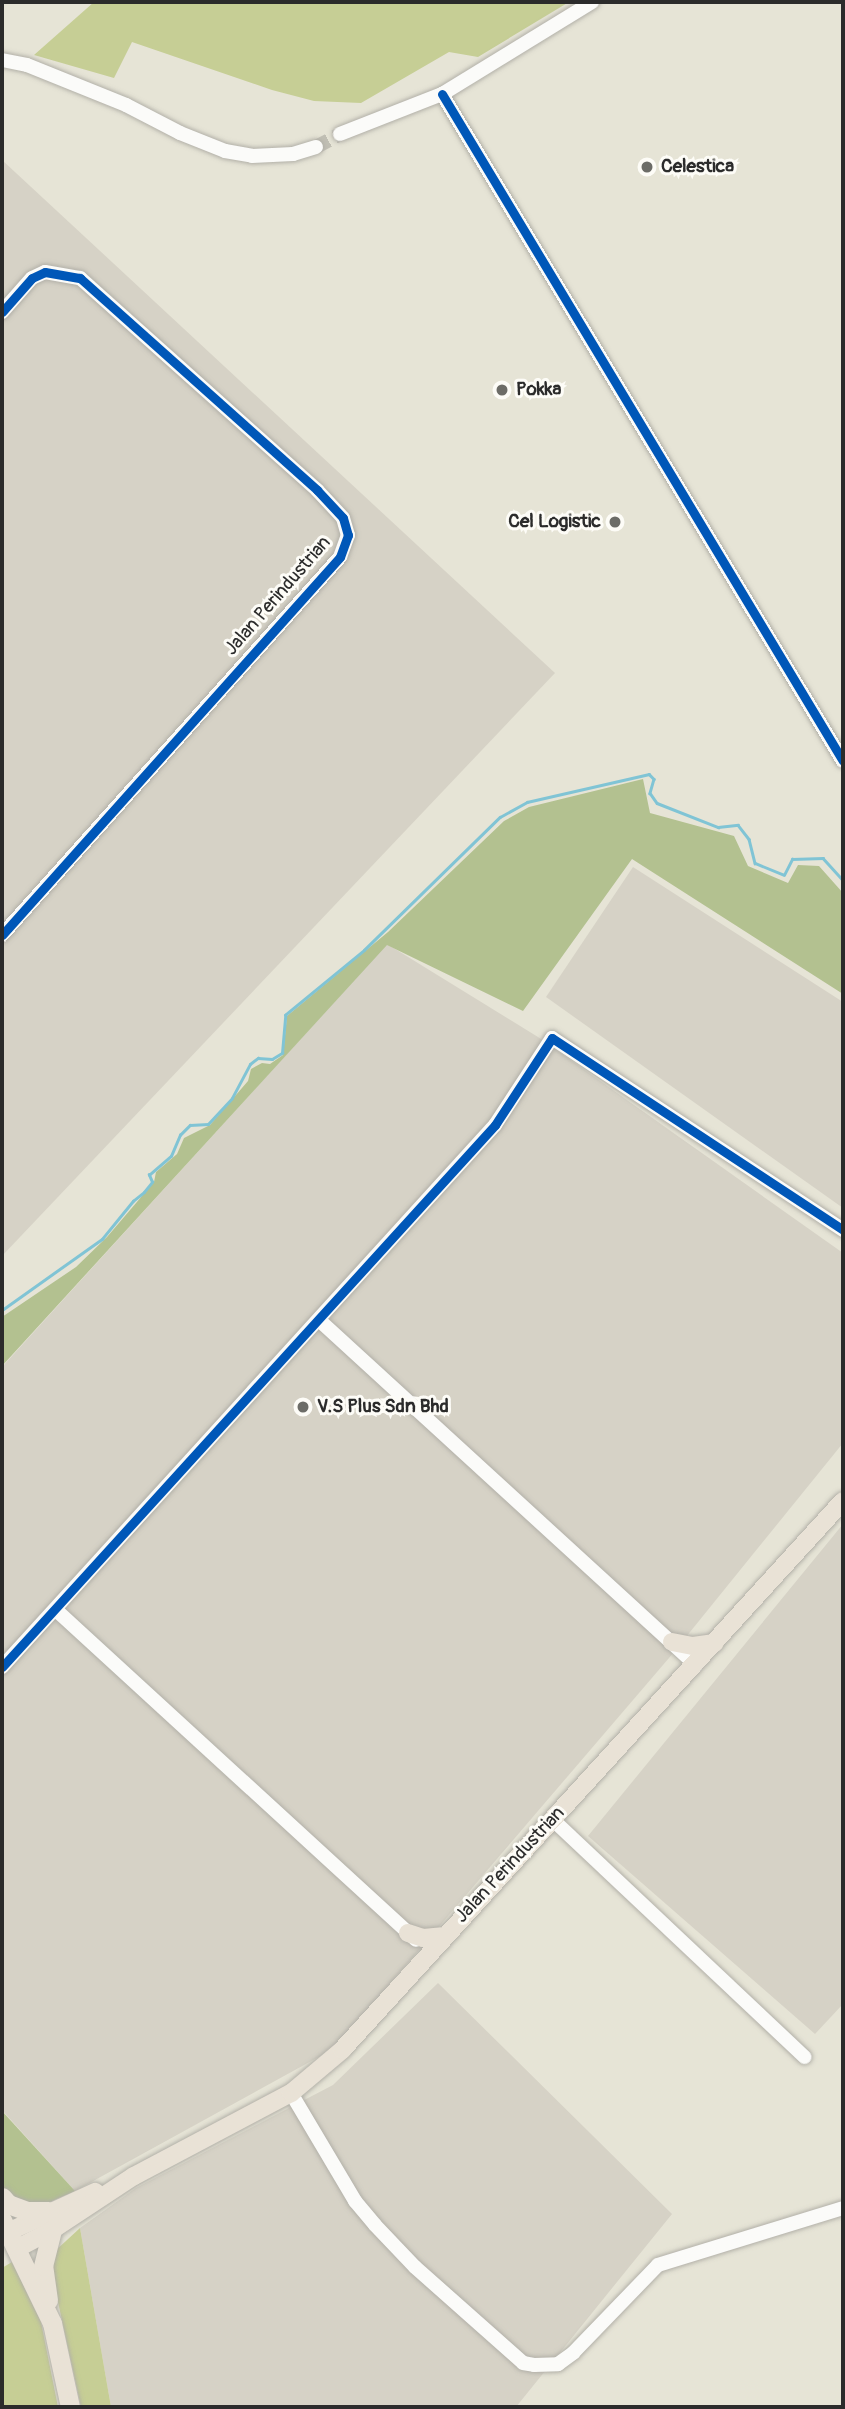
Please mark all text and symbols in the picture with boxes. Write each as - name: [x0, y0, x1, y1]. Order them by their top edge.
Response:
- place label: Celestica: [661, 156, 734, 178]
- marker: Celestica: [639, 159, 655, 175]
- place label: Pokka: [516, 379, 561, 401]
- marker: Pokka: [494, 382, 510, 398]
- place label: Cel Logistic: [508, 511, 601, 533]
- marker: Cel Logistic: [607, 514, 623, 530]
- street label: Jalan Perindustrian: [220, 532, 336, 660]
- place label: V.S Plus Sdn Bhd: [317, 1396, 449, 1418]
- marker: V.S Plus Sdn Bhd: [295, 1399, 311, 1415]
- street label: Jalan Perindustrian: [450, 1802, 570, 1928]

